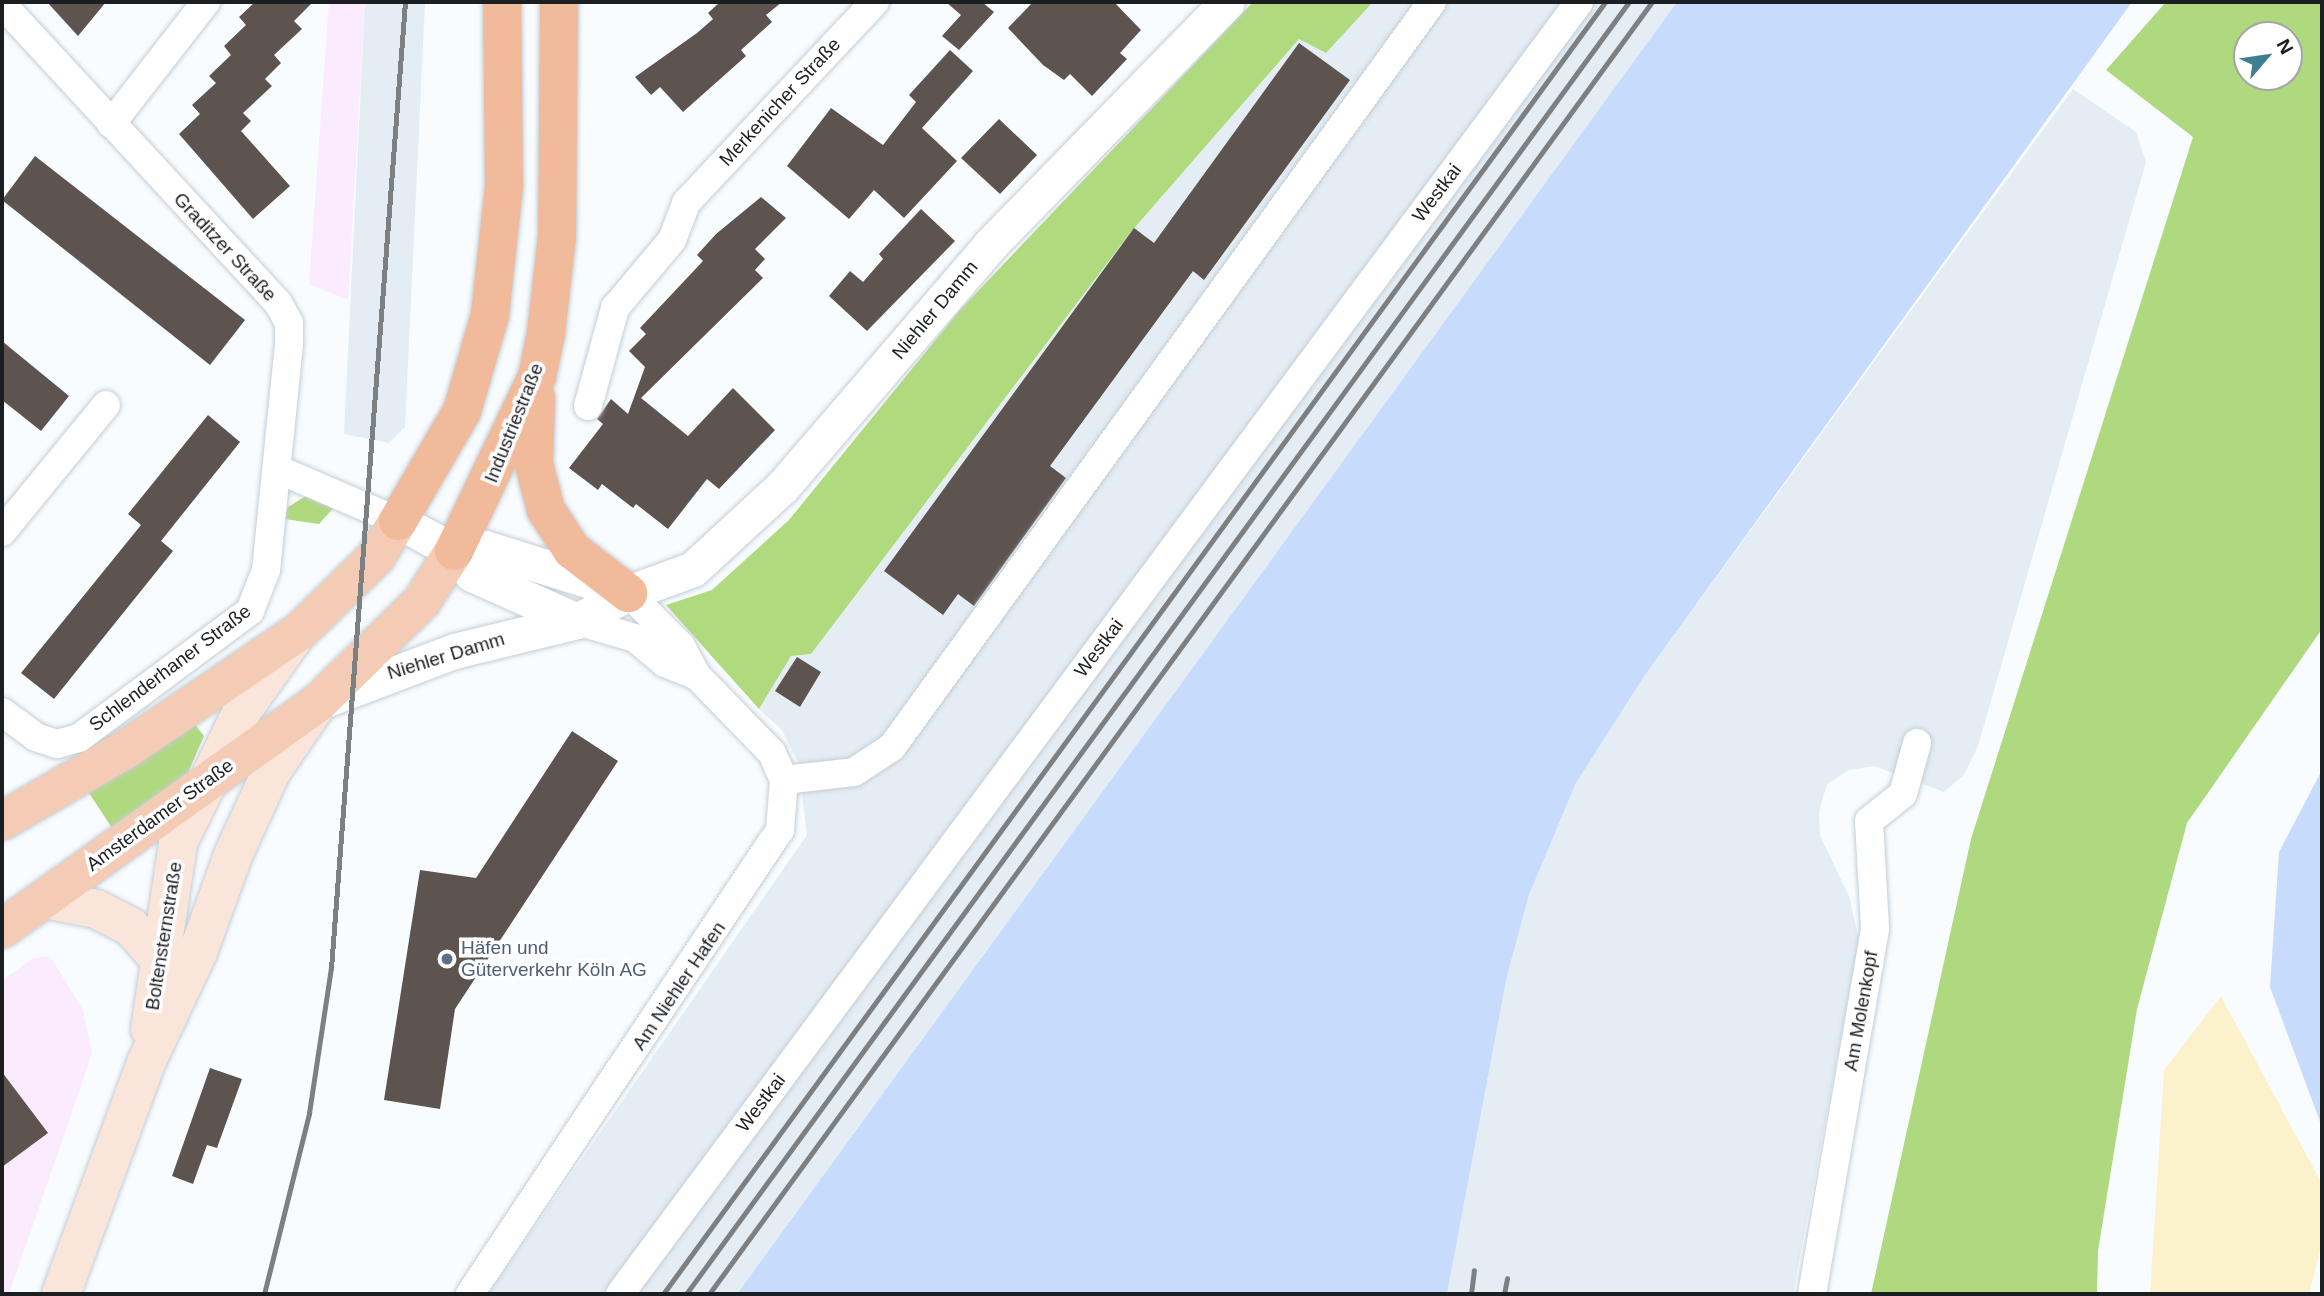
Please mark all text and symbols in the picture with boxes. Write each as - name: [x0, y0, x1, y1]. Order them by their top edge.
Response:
- north arrow: [2233, 21, 2303, 91]
- street label: Merkenicher Straße: [715, 33, 845, 171]
- text: N: [2273, 35, 2298, 58]
- street label: Westkai: [1408, 159, 1466, 227]
- street label: Graditzer Straße: [169, 188, 281, 306]
- street label: Niehler Damm: [887, 256, 983, 364]
- street label: Industriestraße: [480, 360, 548, 486]
- street label: Schlenderhaner Straße: [85, 600, 255, 736]
- street label: Westkai: [1070, 614, 1128, 682]
- street label: Niehler Damm: [385, 627, 507, 685]
- street label: Amsterdamer Straße: [82, 754, 238, 876]
- street label: Boltensternstraße: [141, 860, 187, 1012]
- street label: Am Niehler Hafen: [628, 917, 730, 1055]
- place label: Häfen und Güterverkehr Köln AG: [461, 937, 648, 981]
- street label: Am Molenkopf: [1839, 949, 1883, 1073]
- marker: Häfen und Güterverkehr Köln AG: [439, 951, 455, 967]
- street label: Westkai: [732, 1069, 790, 1137]

